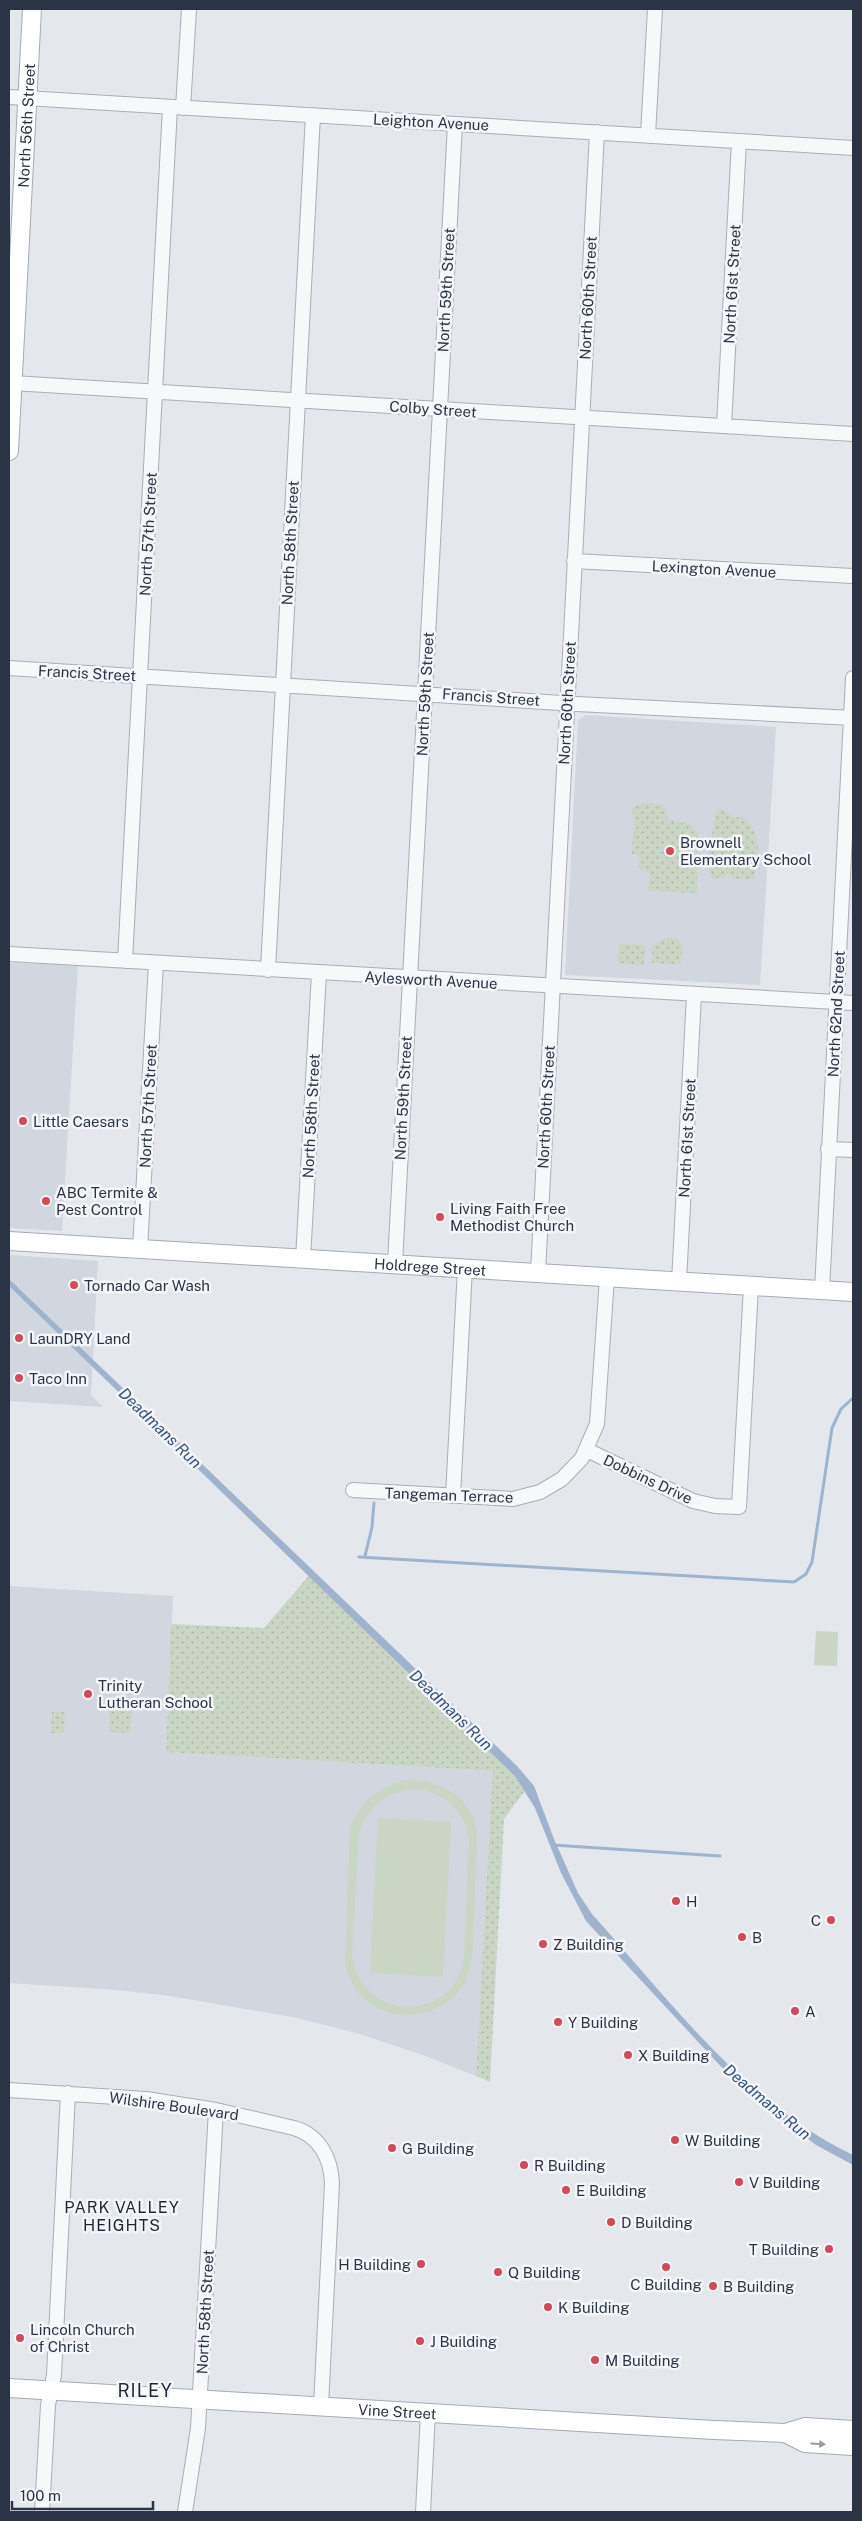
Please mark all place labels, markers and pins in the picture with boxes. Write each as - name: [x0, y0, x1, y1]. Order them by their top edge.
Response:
- place label: Brownell Elementary School: [680, 834, 812, 868]
- marker: Brownell Elementary School: [664, 845, 676, 857]
- place label: Little Caesars: [33, 1113, 129, 1130]
- marker: Little Caesars: [17, 1115, 29, 1127]
- place label: ABC Termite & Pest Control: [56, 1184, 158, 1218]
- marker: ABC Termite & Pest Control: [40, 1195, 52, 1207]
- place label: Living Faith Free Methodist Church: [450, 1200, 574, 1234]
- marker: Living Faith Free Methodist Church: [434, 1211, 446, 1223]
- place label: Tornado Car Wash: [84, 1277, 210, 1294]
- marker: Tornado Car Wash: [68, 1279, 80, 1291]
- place label: LaunDRY Land: [29, 1330, 130, 1347]
- marker: LaunDRY Land: [13, 1332, 25, 1344]
- place label: Taco Inn: [29, 1370, 87, 1387]
- marker: Taco Inn: [13, 1372, 25, 1384]
- place label: Trinity Lutheran School: [98, 1677, 213, 1711]
- marker: Trinity Lutheran School: [82, 1688, 94, 1700]
- place label: H: [686, 1893, 698, 1910]
- marker: H: [670, 1895, 682, 1907]
- place label: C: [811, 1912, 821, 1929]
- marker: C: [825, 1914, 837, 1926]
- place label: B: [752, 1929, 762, 1946]
- marker: B: [736, 1931, 748, 1943]
- place label: Z Building: [553, 1936, 624, 1953]
- marker: Z Building: [537, 1938, 549, 1950]
- place label: A: [805, 2003, 816, 2020]
- marker: A: [789, 2005, 801, 2017]
- place label: Y Building: [568, 2014, 638, 2031]
- marker: Y Building: [552, 2016, 564, 2028]
- place label: X Building: [638, 2047, 710, 2064]
- marker: X Building: [622, 2049, 634, 2061]
- place label: W Building: [685, 2132, 761, 2149]
- marker: W Building: [669, 2134, 681, 2146]
- place label: G Building: [402, 2140, 474, 2157]
- marker: G Building: [386, 2142, 398, 2154]
- place label: R Building: [534, 2157, 605, 2174]
- marker: R Building: [518, 2159, 530, 2171]
- place label: V Building: [749, 2174, 820, 2191]
- marker: V Building: [733, 2176, 745, 2188]
- place label: E Building: [576, 2182, 647, 2199]
- marker: E Building: [560, 2184, 572, 2196]
- place label: D Building: [621, 2214, 693, 2231]
- marker: D Building: [605, 2216, 617, 2228]
- place label: T Building: [749, 2241, 819, 2258]
- marker: T Building: [823, 2243, 835, 2255]
- place label: H Building: [338, 2256, 411, 2273]
- marker: H Building: [415, 2258, 427, 2270]
- marker: C Building: [660, 2261, 672, 2273]
- place label: Q Building: [508, 2264, 581, 2281]
- marker: Q Building: [492, 2266, 504, 2278]
- place label: C Building: [630, 2276, 702, 2293]
- place label: B Building: [723, 2278, 794, 2295]
- marker: B Building: [707, 2280, 719, 2292]
- place label: K Building: [558, 2299, 630, 2316]
- marker: K Building: [542, 2301, 554, 2313]
- place label: Lincoln Church of Christ: [30, 2321, 135, 2355]
- marker: Lincoln Church of Christ: [14, 2332, 26, 2344]
- place label: J Building: [430, 2333, 497, 2350]
- marker: J Building: [414, 2335, 426, 2347]
- place label: M Building: [605, 2352, 680, 2369]
- marker: M Building: [589, 2354, 601, 2366]

